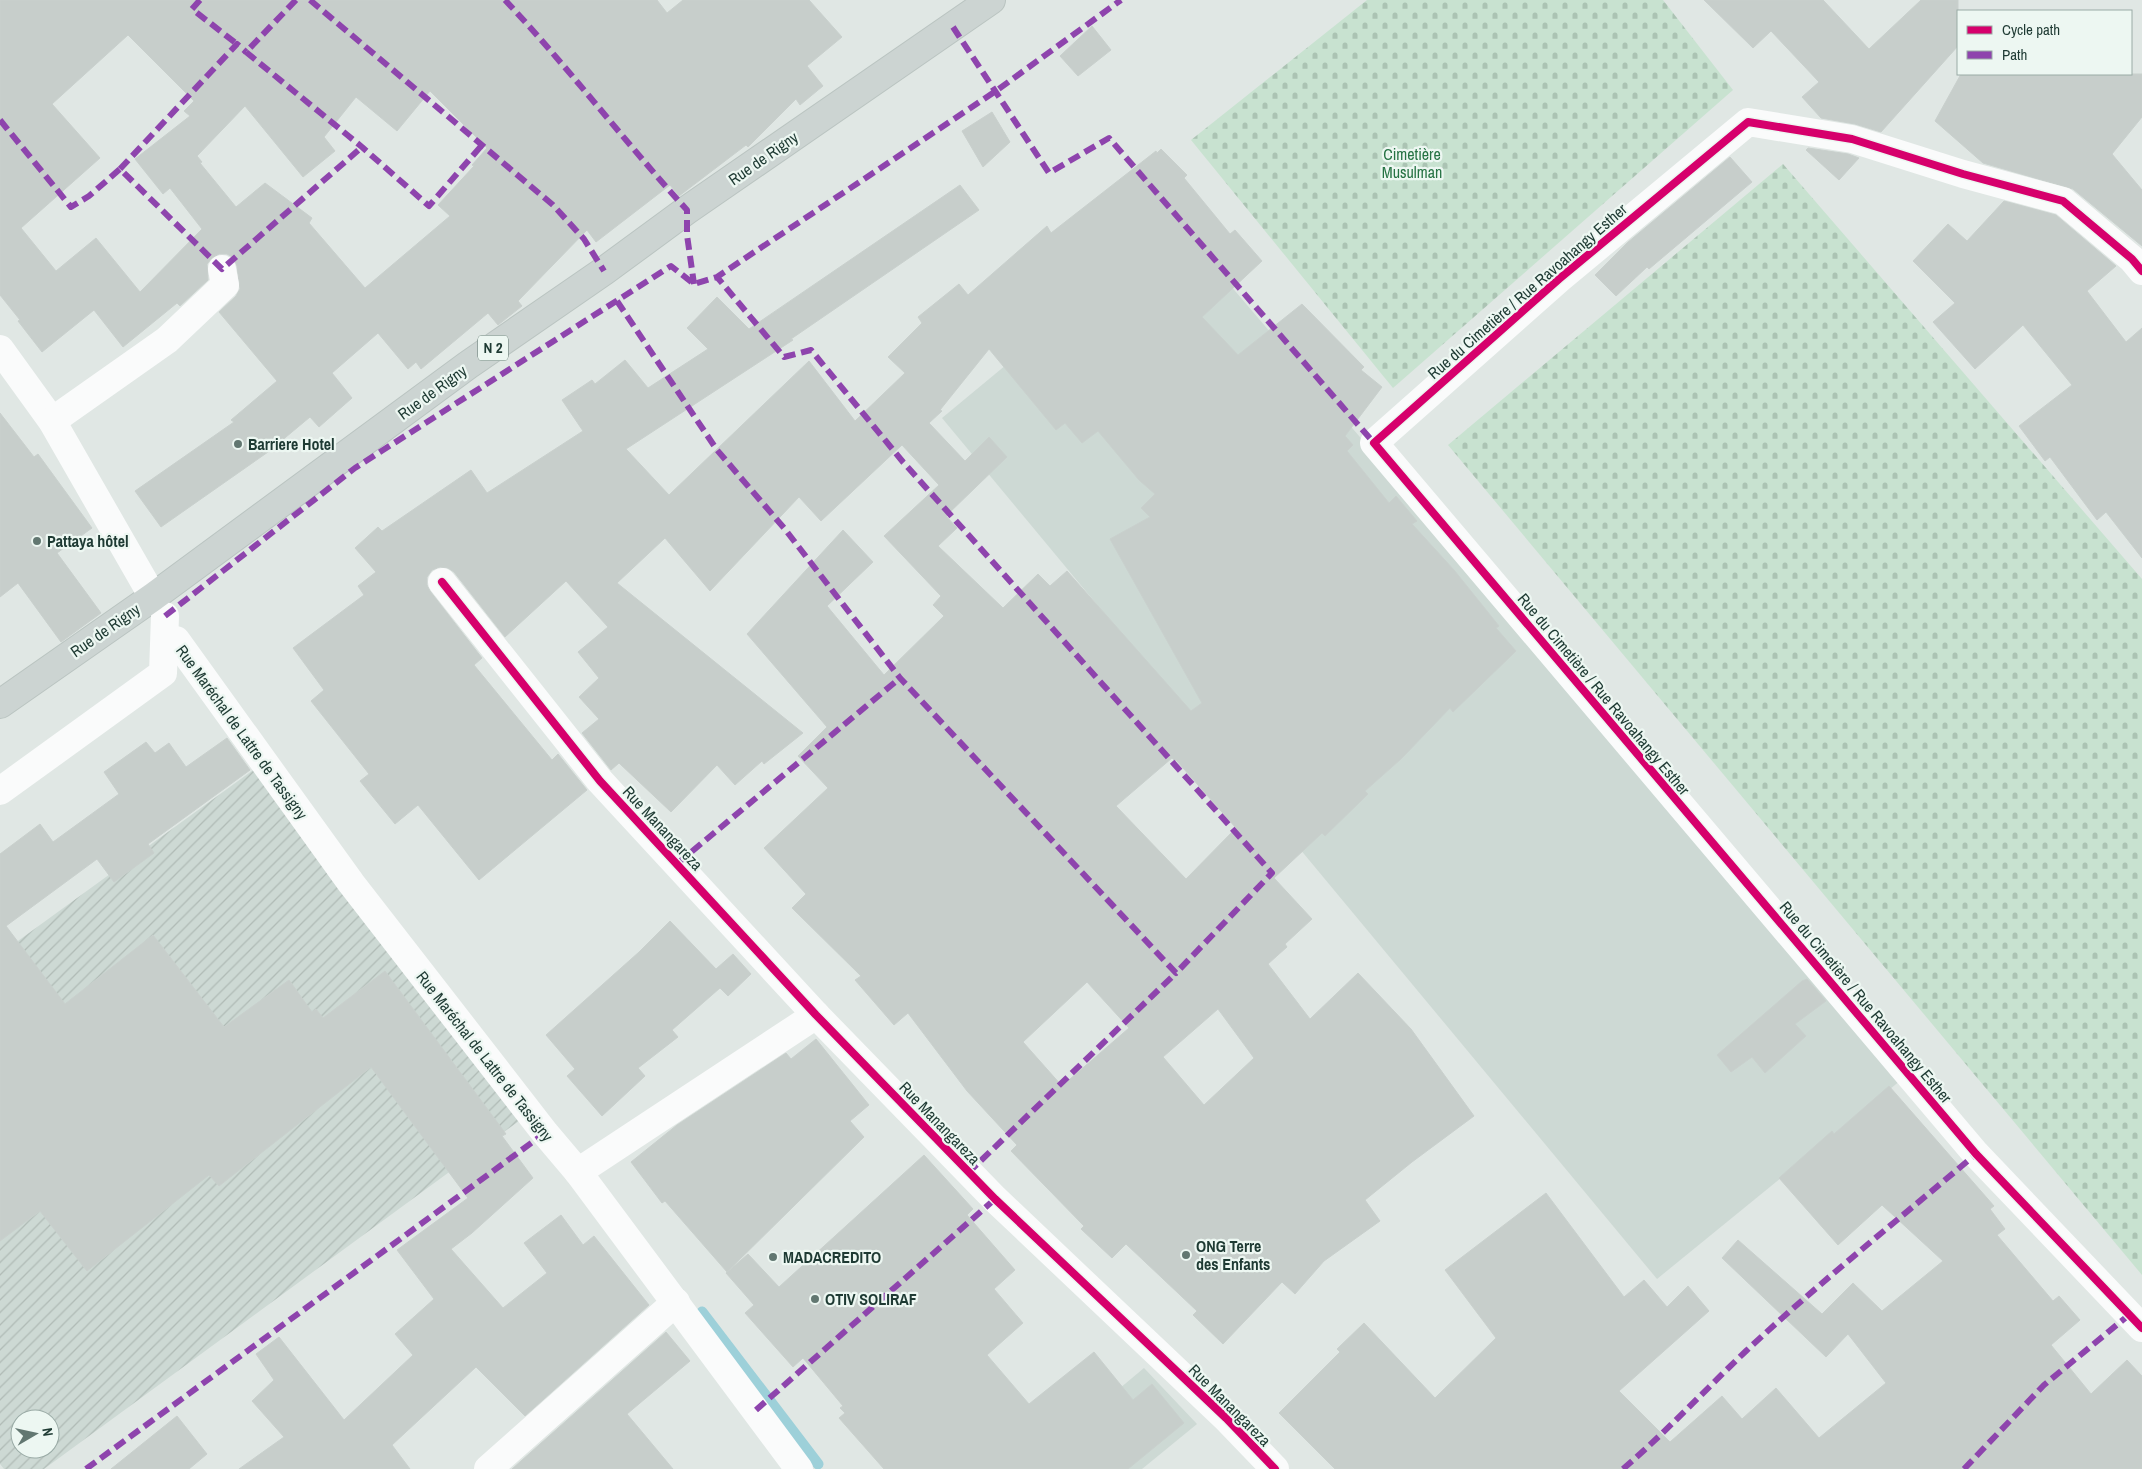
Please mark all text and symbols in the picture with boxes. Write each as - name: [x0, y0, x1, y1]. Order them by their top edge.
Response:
- legend: [1957, 10, 2132, 75]
- text: Cycle path: [2002, 19, 2060, 40]
- text: Path: [2002, 44, 2027, 65]
- street label: Rue de Rigny: [724, 126, 803, 190]
- park label: Cimetière Musulman: [1382, 143, 1442, 183]
- street label: Rue du Cimetière / Rue Ravoahangy Esther: [1423, 198, 1632, 384]
- road number: N 2: [478, 336, 508, 360]
- street label: Rue de Rigny: [393, 359, 471, 424]
- place label: Barriere Hotel: [248, 433, 335, 455]
- marker: Barriere Hotel: [232, 438, 244, 450]
- place label: Pattaya hôtel: [47, 530, 129, 552]
- marker: Pattaya hôtel: [31, 535, 43, 547]
- street label: Rue du Cimetière / Rue Ravoahangy Esther: [1513, 588, 1696, 800]
- street label: Rue de Rigny: [66, 598, 145, 662]
- street label: Rue Maréchal de Lattre de Tassigny: [171, 640, 313, 824]
- street label: Rue Manangareza: [618, 781, 708, 875]
- street label: Rue du Cimetière / Rue Ravoahangy Esther: [1775, 896, 1958, 1108]
- street label: Rue Maréchal de Lattre de Tassigny: [411, 966, 559, 1146]
- street label: Rue Manangareza: [895, 1077, 986, 1170]
- place label: ONG Terre des Enfants: [1196, 1235, 1270, 1275]
- place label: MADACREDITO: [783, 1246, 881, 1268]
- marker: ONG Terre des Enfants: [1180, 1249, 1192, 1261]
- marker: MADACREDITO: [767, 1251, 779, 1263]
- place label: OTIV SOLIRAF: [825, 1288, 917, 1310]
- marker: OTIV SOLIRAF: [809, 1293, 821, 1305]
- street label: Rue Manangareza: [1184, 1359, 1276, 1451]
- north arrow: [10, 1409, 60, 1459]
- text: N: [38, 1426, 57, 1437]

